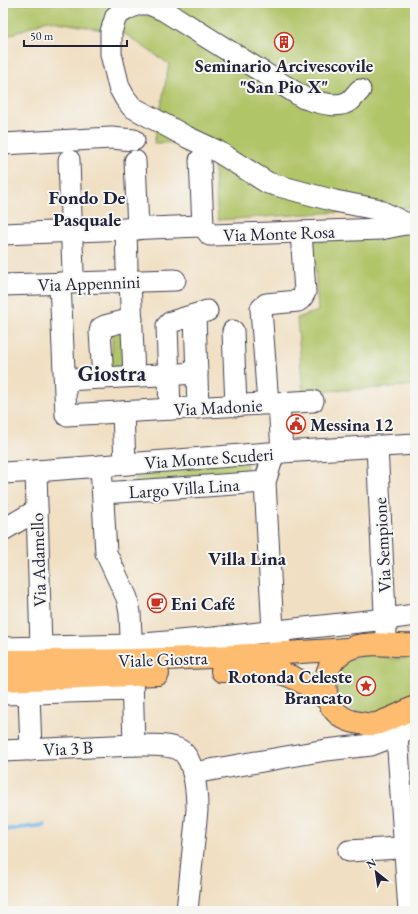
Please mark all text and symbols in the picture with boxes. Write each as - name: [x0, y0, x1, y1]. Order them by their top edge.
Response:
- scale bar: [24, 22, 127, 48]
- text: 50 m: [30, 28, 54, 44]
- building icon: Seminario Arcivescovile "San Pio X": [273, 31, 295, 53]
- place label: Seminario Arcivescovile "San Pio X": [195, 54, 374, 98]
- district label: Fondo De Pasquale: [49, 185, 125, 232]
- street label: Via Monte Rosa: [223, 220, 336, 246]
- street label: Via Appennini: [37, 270, 141, 296]
- district label: Giostra: [78, 359, 147, 388]
- street label: Via Madonie: [173, 393, 263, 421]
- public building icon: Messina 12: [285, 413, 307, 435]
- place label: Messina 12: [310, 413, 394, 436]
- street label: Via Monte Scuderi: [144, 442, 275, 474]
- street label: Largo Villa Lina: [128, 473, 241, 503]
- street label: Via Sempione: [368, 497, 396, 593]
- street label: Via Adamello: [25, 512, 51, 607]
- district label: Villa Lina: [208, 546, 287, 571]
- cafe icon: Eni Café: [146, 592, 168, 614]
- place label: Eni Café: [171, 592, 236, 615]
- street label: Viale Giostra: [118, 646, 209, 672]
- place label: Rotonda Celeste Brancato: [228, 665, 352, 709]
- place icon: Rotonda Celeste Brancato: [355, 675, 377, 697]
- street label: Via 3 B: [43, 735, 93, 761]
- north arrow: [356, 852, 396, 892]
- text: N: [364, 855, 378, 872]

